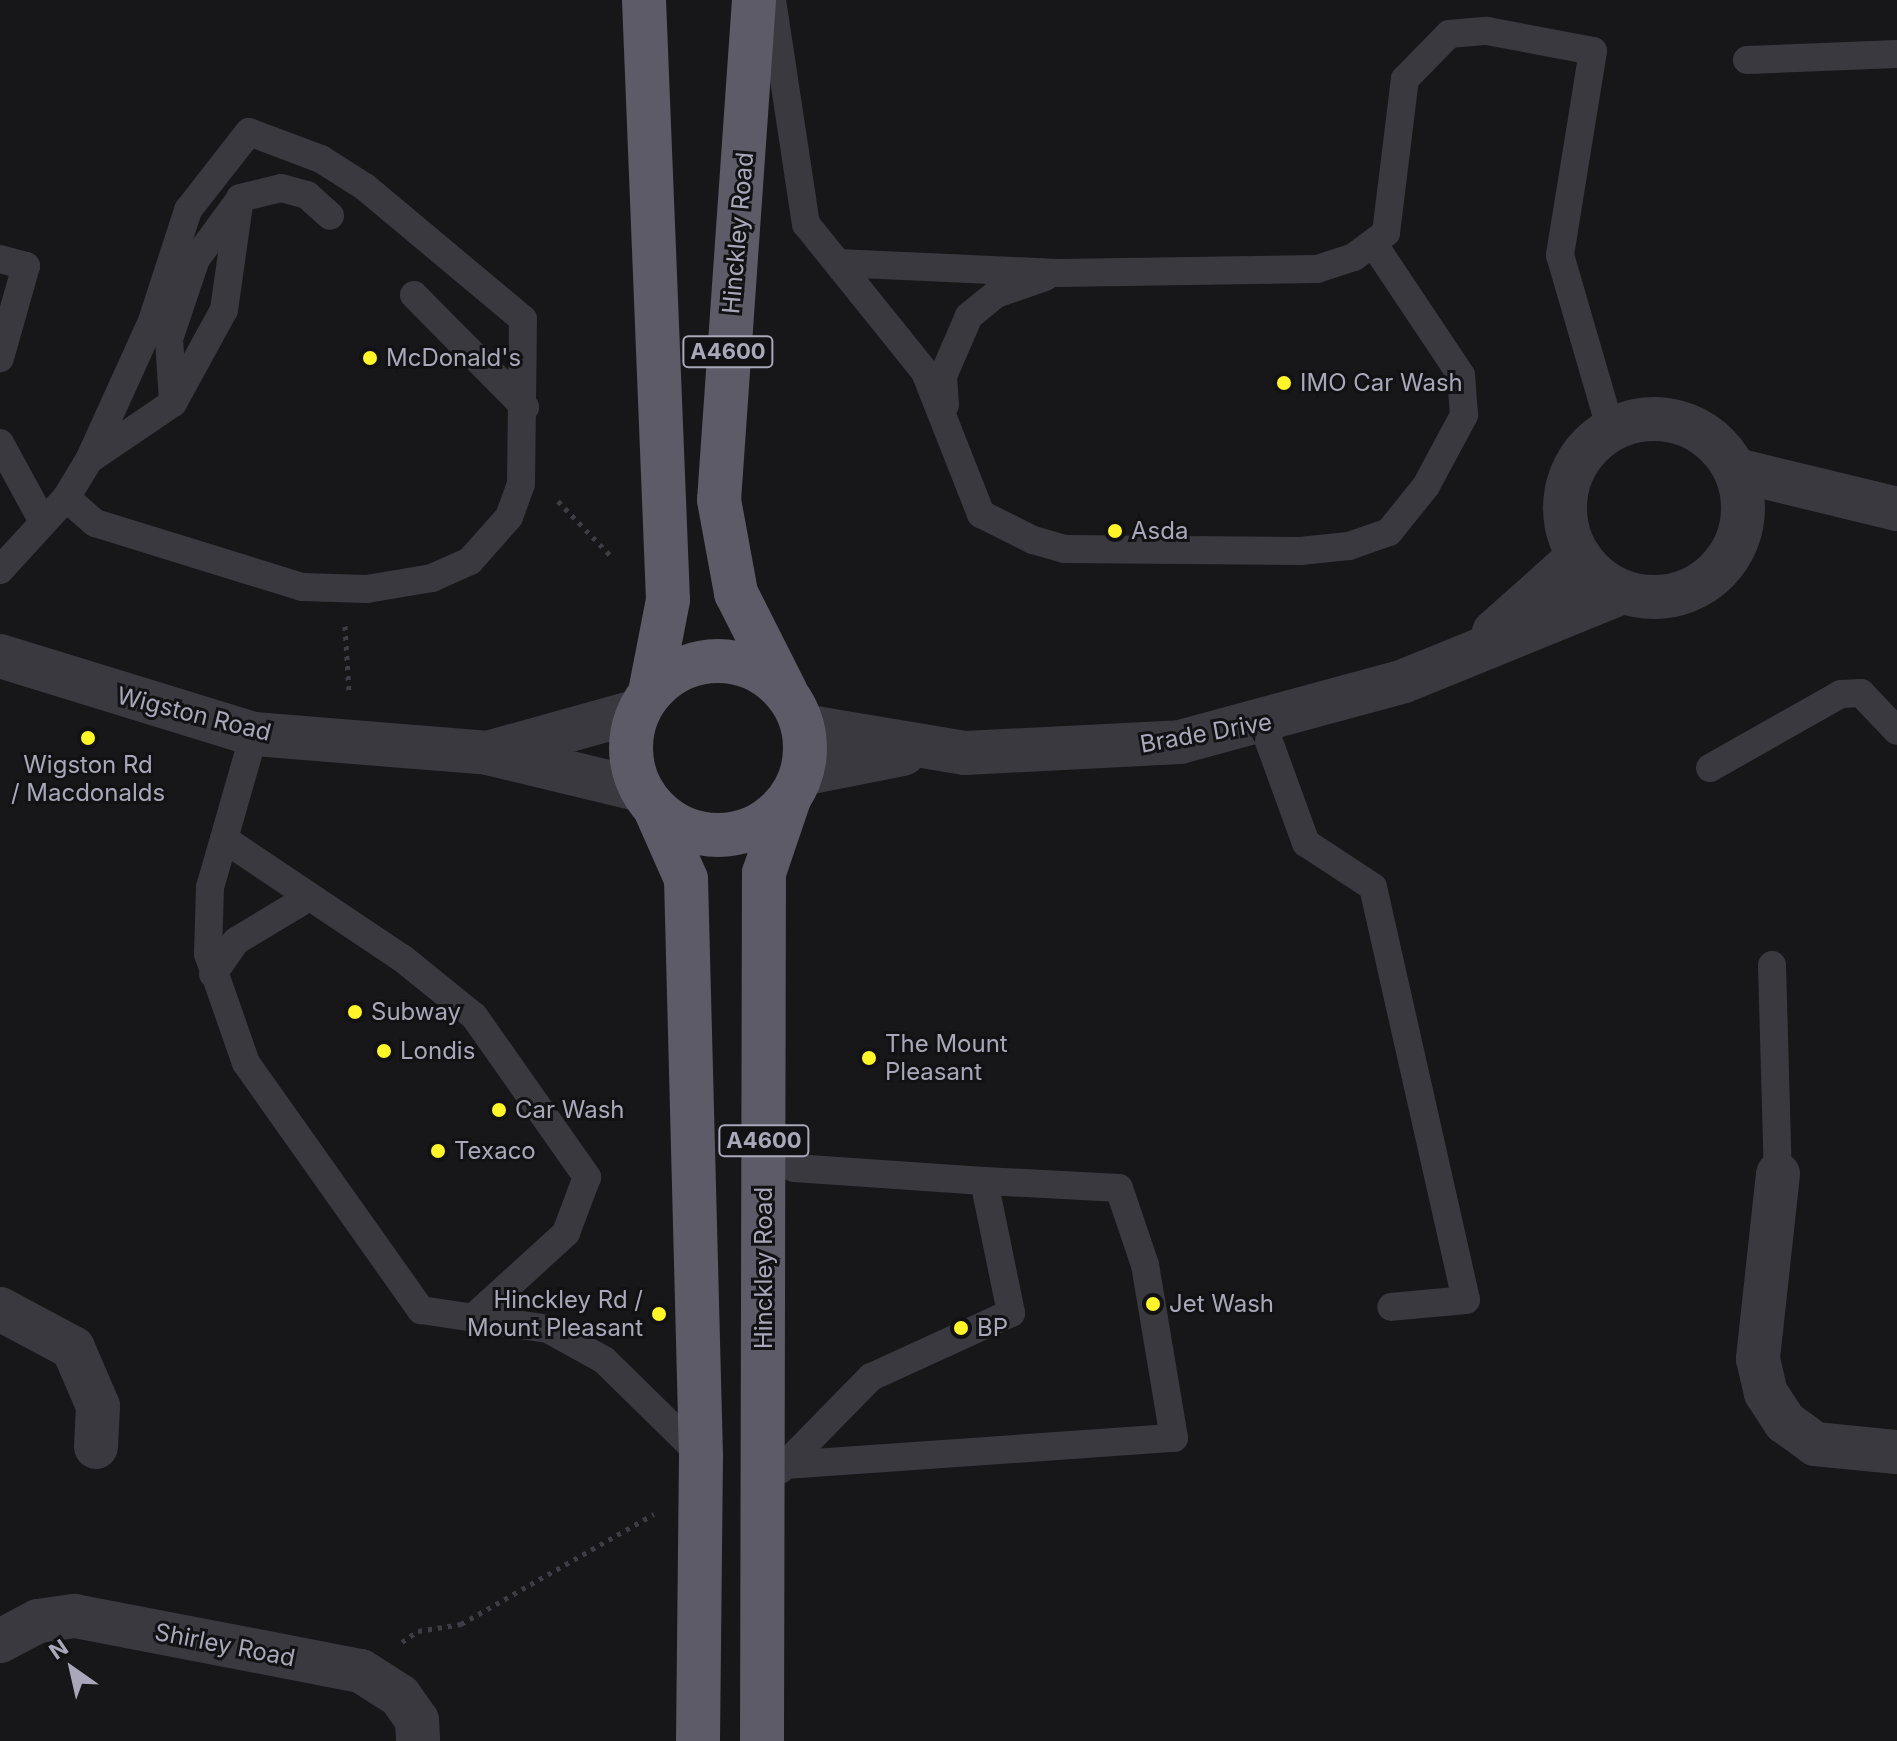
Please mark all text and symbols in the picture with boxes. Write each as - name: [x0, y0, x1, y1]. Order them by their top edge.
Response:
- street label: Hinckley Road: [717, 151, 759, 315]
- road number: A4600: [682, 334, 774, 370]
- place label: McDonald's: [386, 344, 521, 372]
- marker: McDonald's: [361, 349, 379, 367]
- place label: IMO Car Wash: [1300, 369, 1463, 397]
- marker: IMO Car Wash: [1275, 374, 1293, 392]
- place label: Asda: [1131, 517, 1188, 545]
- marker: Asda: [1106, 522, 1124, 540]
- street label: Wigston Road: [114, 681, 274, 747]
- street label: Brade Drive: [1138, 707, 1274, 759]
- marker: Wigston Rd / Macdonalds: [79, 729, 97, 747]
- place label: Wigston Rd / Macdonalds: [11, 751, 165, 807]
- place label: Subway: [371, 998, 461, 1026]
- marker: Subway: [346, 1003, 364, 1021]
- place label: The Mount Pleasant: [885, 1030, 1008, 1086]
- place label: Londis: [400, 1037, 475, 1065]
- marker: Londis: [375, 1042, 393, 1060]
- marker: The Mount Pleasant: [860, 1049, 878, 1067]
- place label: Car Wash: [515, 1096, 625, 1124]
- marker: Car Wash: [490, 1101, 508, 1119]
- road number: A4600: [718, 1123, 810, 1159]
- place label: Texaco: [454, 1137, 536, 1165]
- marker: Texaco: [429, 1142, 447, 1160]
- street label: Hinckley Road: [750, 1187, 778, 1349]
- place label: Hinckley Rd / Mount Pleasant: [467, 1286, 643, 1342]
- place label: Jet Wash: [1169, 1290, 1274, 1318]
- marker: Jet Wash: [1144, 1295, 1162, 1313]
- marker: Hinckley Rd / Mount Pleasant: [650, 1305, 668, 1323]
- place label: BP: [977, 1314, 1008, 1342]
- marker: BP: [952, 1319, 970, 1337]
- street label: Shirley Road: [152, 1617, 298, 1673]
- north arrow: [32, 1629, 112, 1709]
- text: N: [44, 1634, 73, 1665]

